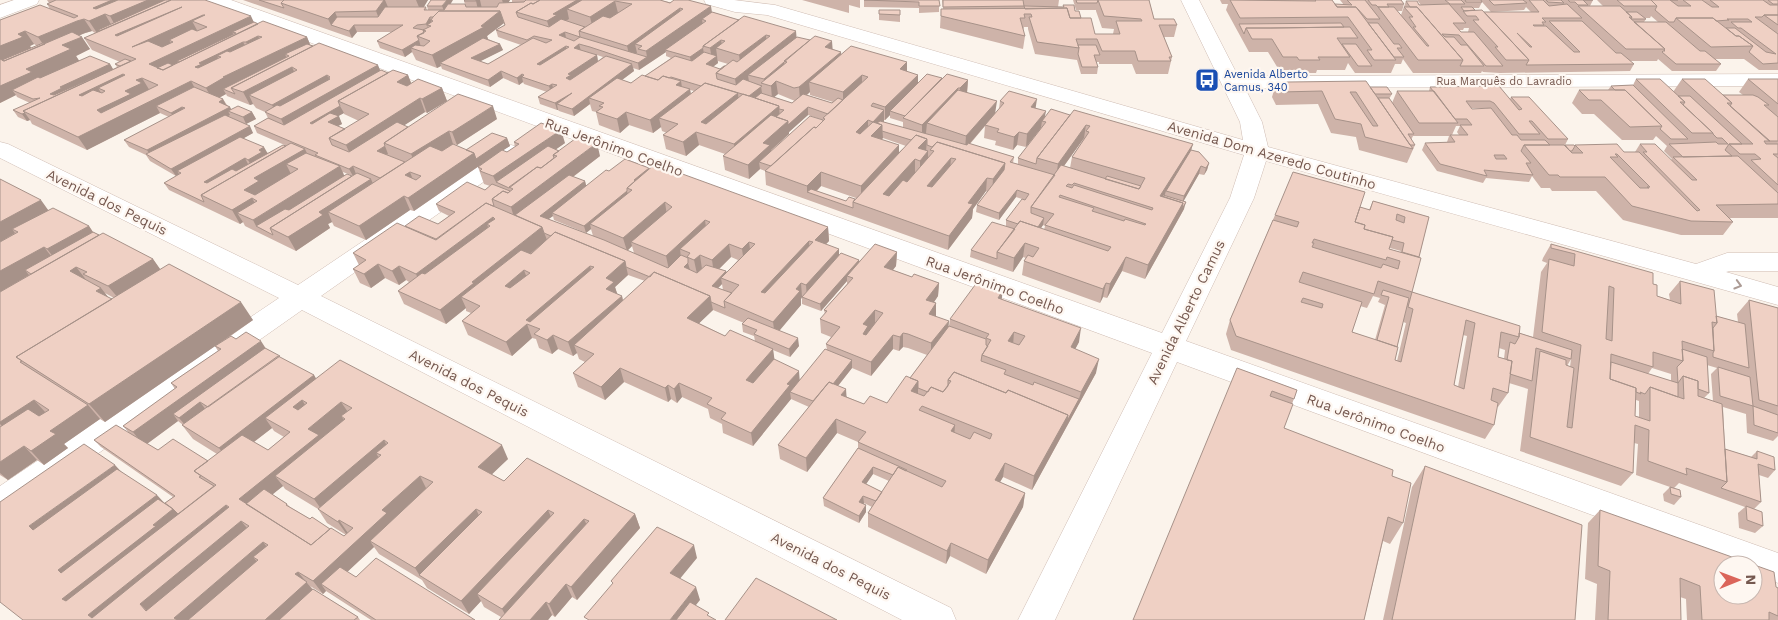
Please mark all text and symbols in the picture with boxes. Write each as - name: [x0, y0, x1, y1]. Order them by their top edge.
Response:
- bus stop icon: Avenida Alberto Camus, 340: [1194, 67, 1220, 93]
- place label: Avenida Alberto Camus, 340: [1224, 68, 1308, 94]
- street label: Rua Marquês do Lavradio: [1436, 75, 1572, 88]
- street label: Rua Jerônimo Coelho: [543, 115, 685, 179]
- street label: Avenida Dom Azeredo Coutinho: [1166, 118, 1378, 192]
- street label: Avenida dos Pequis: [44, 166, 170, 238]
- street label: Avenida Alberto Camus: [1144, 237, 1228, 387]
- street label: Rua Jerônimo Coelho: [924, 253, 1066, 317]
- one-way arrow: [1733, 279, 1742, 290]
- street label: Avenida dos Pequis: [407, 346, 531, 420]
- street label: Rua Jerônimo Coelho: [1305, 391, 1447, 455]
- street label: Avenida dos Pequis: [769, 529, 893, 603]
- north arrow: [1713, 555, 1763, 605]
- text: N: [1743, 574, 1759, 585]

